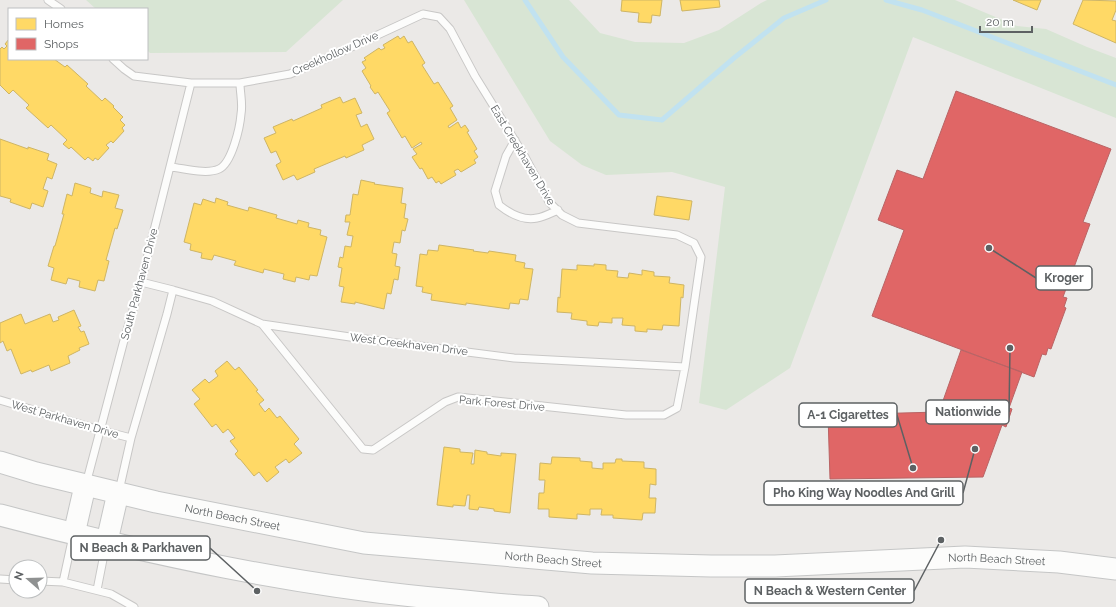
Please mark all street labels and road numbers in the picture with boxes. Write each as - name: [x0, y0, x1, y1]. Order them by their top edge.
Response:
- street label: Creekhollow Drive: [290, 28, 381, 78]
- street label: East Creekhaven Drive: [488, 103, 558, 208]
- street label: South Parkhaven Drive: [118, 226, 161, 341]
- street label: West Creekhaven Drive: [349, 331, 469, 358]
- street label: Park Forest Drive: [458, 393, 546, 414]
- street label: West Parkhaven Drive: [10, 398, 121, 441]
- street label: North Beach Street: [183, 502, 282, 533]
- street label: North Beach Street: [504, 549, 602, 570]
- street label: North Beach Street: [948, 551, 1046, 568]

